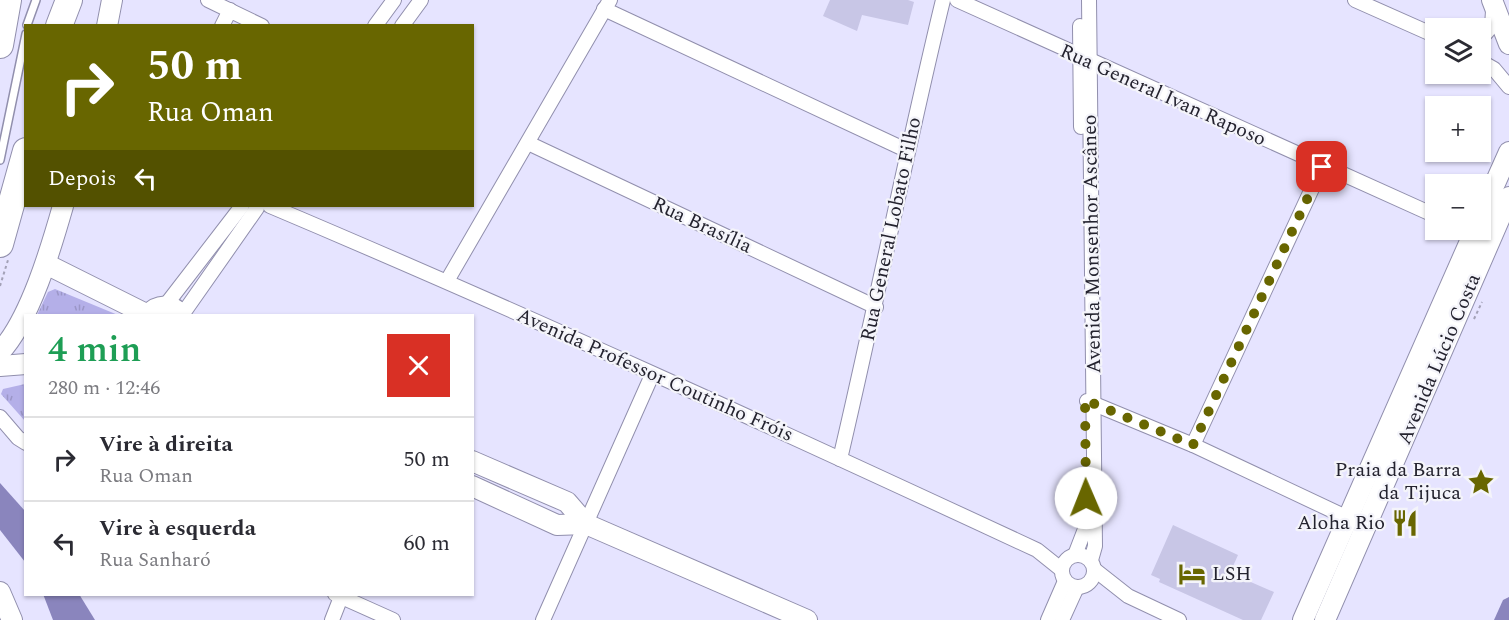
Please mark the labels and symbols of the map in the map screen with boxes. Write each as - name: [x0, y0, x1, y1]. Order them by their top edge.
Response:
- street label: Rua General Ivan Raposo: [1055, 36, 1271, 154]
- street label: Rua General Lobato Filho: [853, 114, 929, 344]
- street label: Avenida Monsenhor Ascâneo: [1075, 114, 1109, 374]
- pin: [1296, 141, 1347, 192]
- street label: Rua Brasília: [647, 189, 757, 261]
- street label: Avenida Lúcio Costa: [1389, 269, 1489, 449]
- street label: Avenida Professor Coutinho Fróis: [512, 300, 798, 450]
- place label: Praia da Barra da Tijuca: [1335, 455, 1461, 508]
- position arrow: [1054, 466, 1118, 530]
- place icon: Praia da Barra da Tijuca: [1466, 467, 1496, 497]
- place label: Aloha Rio: [1297, 508, 1385, 538]
- restaurant icon: Aloha Rio: [1390, 508, 1420, 538]
- hotel icon: LSH: [1177, 559, 1207, 589]
- place label: LSH: [1212, 559, 1251, 589]

